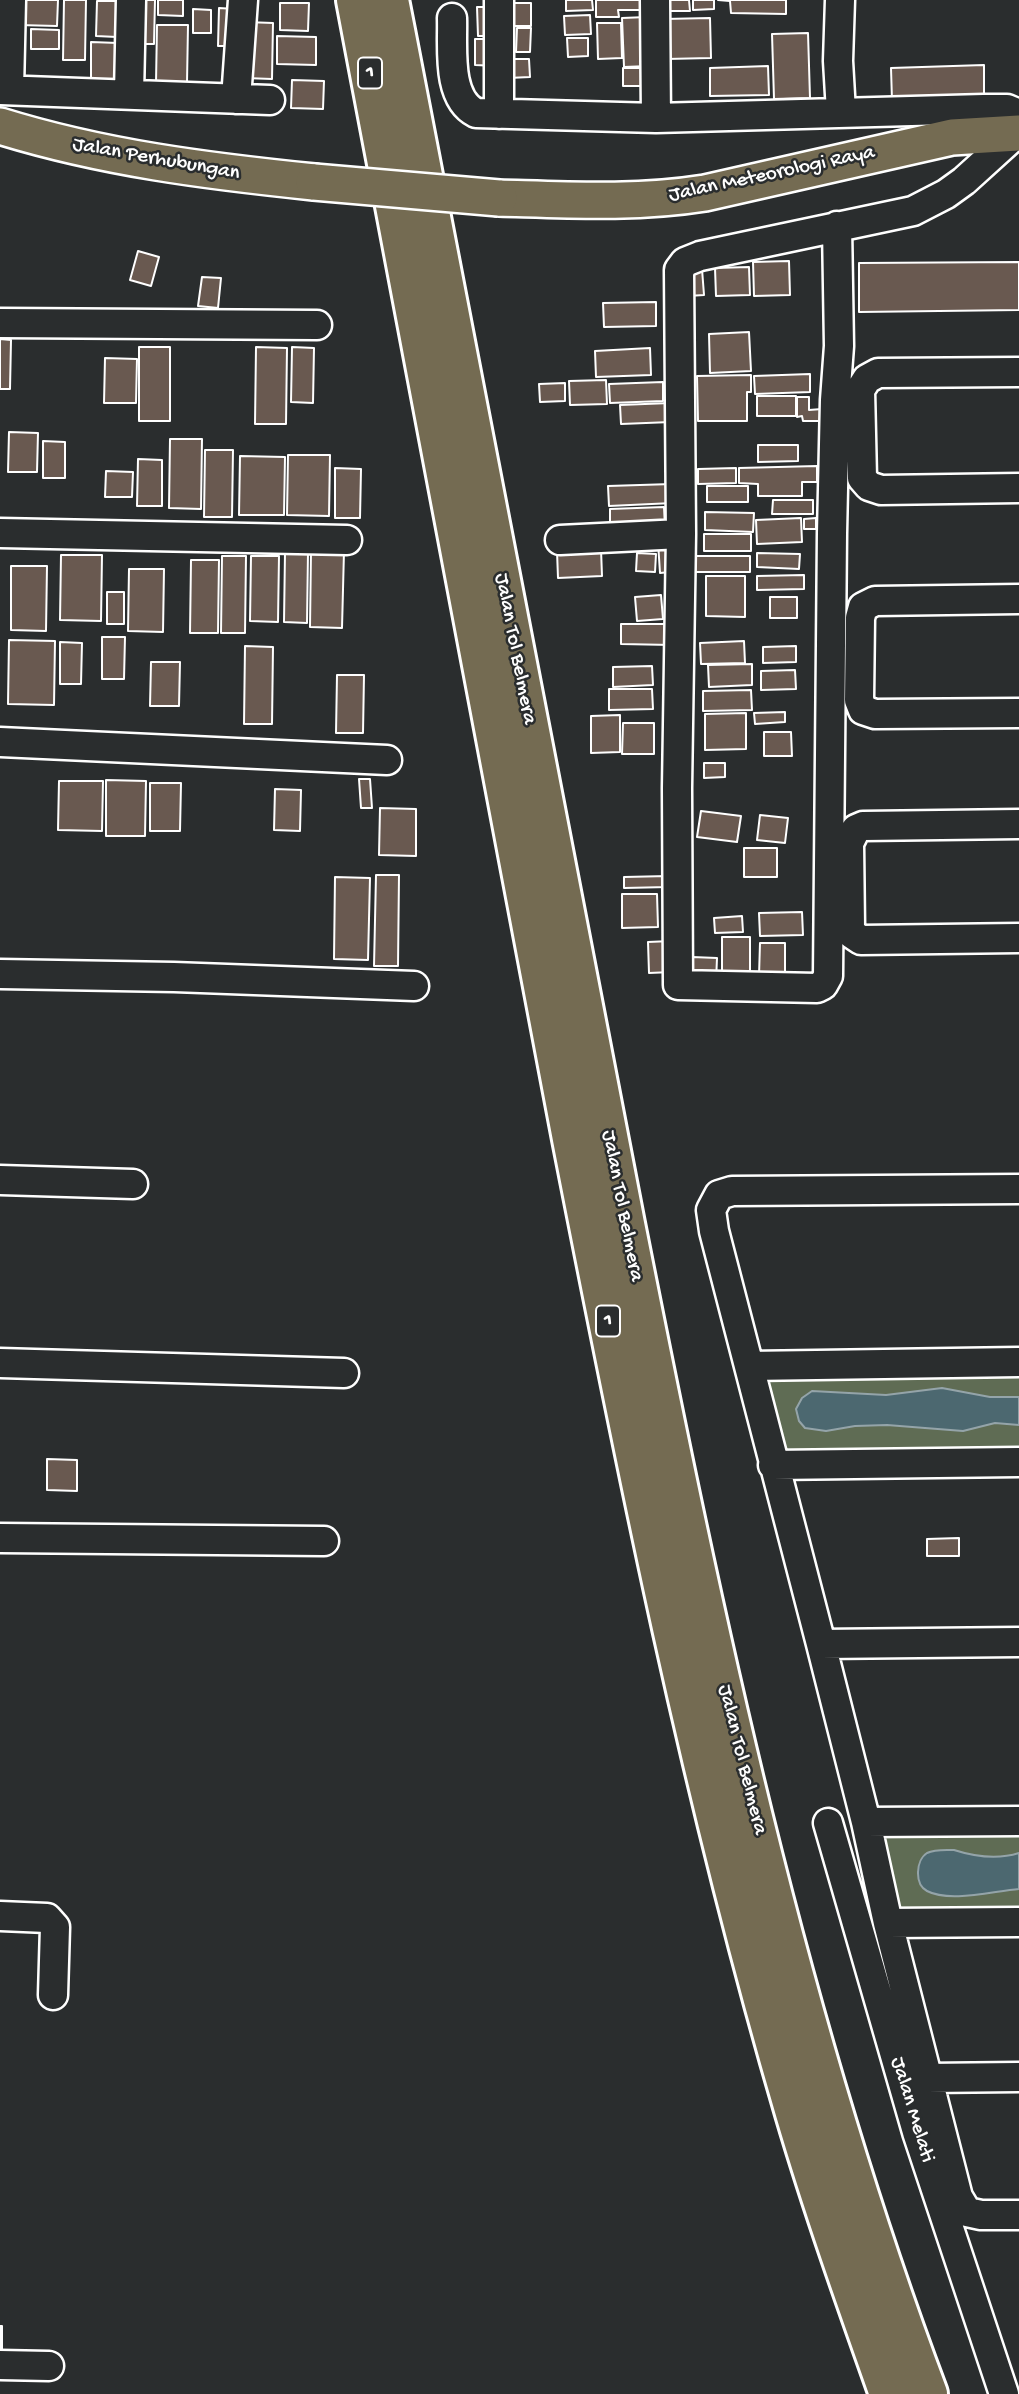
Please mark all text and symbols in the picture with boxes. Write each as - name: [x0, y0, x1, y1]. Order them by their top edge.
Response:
- road number: 1: [358, 58, 382, 88]
- street label: Jalan Perhubungan: [70, 133, 242, 187]
- street label: Jalan Meteorologi Raya: [667, 141, 877, 209]
- street label: Jalan Tol Belmera: [487, 571, 541, 727]
- street label: Jalan Tol Belmera: [594, 1128, 648, 1284]
- road number: 1: [596, 1306, 620, 1336]
- street label: Jalan Tol Belmera: [710, 1682, 772, 1838]
- street label: Jalan Melati: [883, 2054, 939, 2166]

